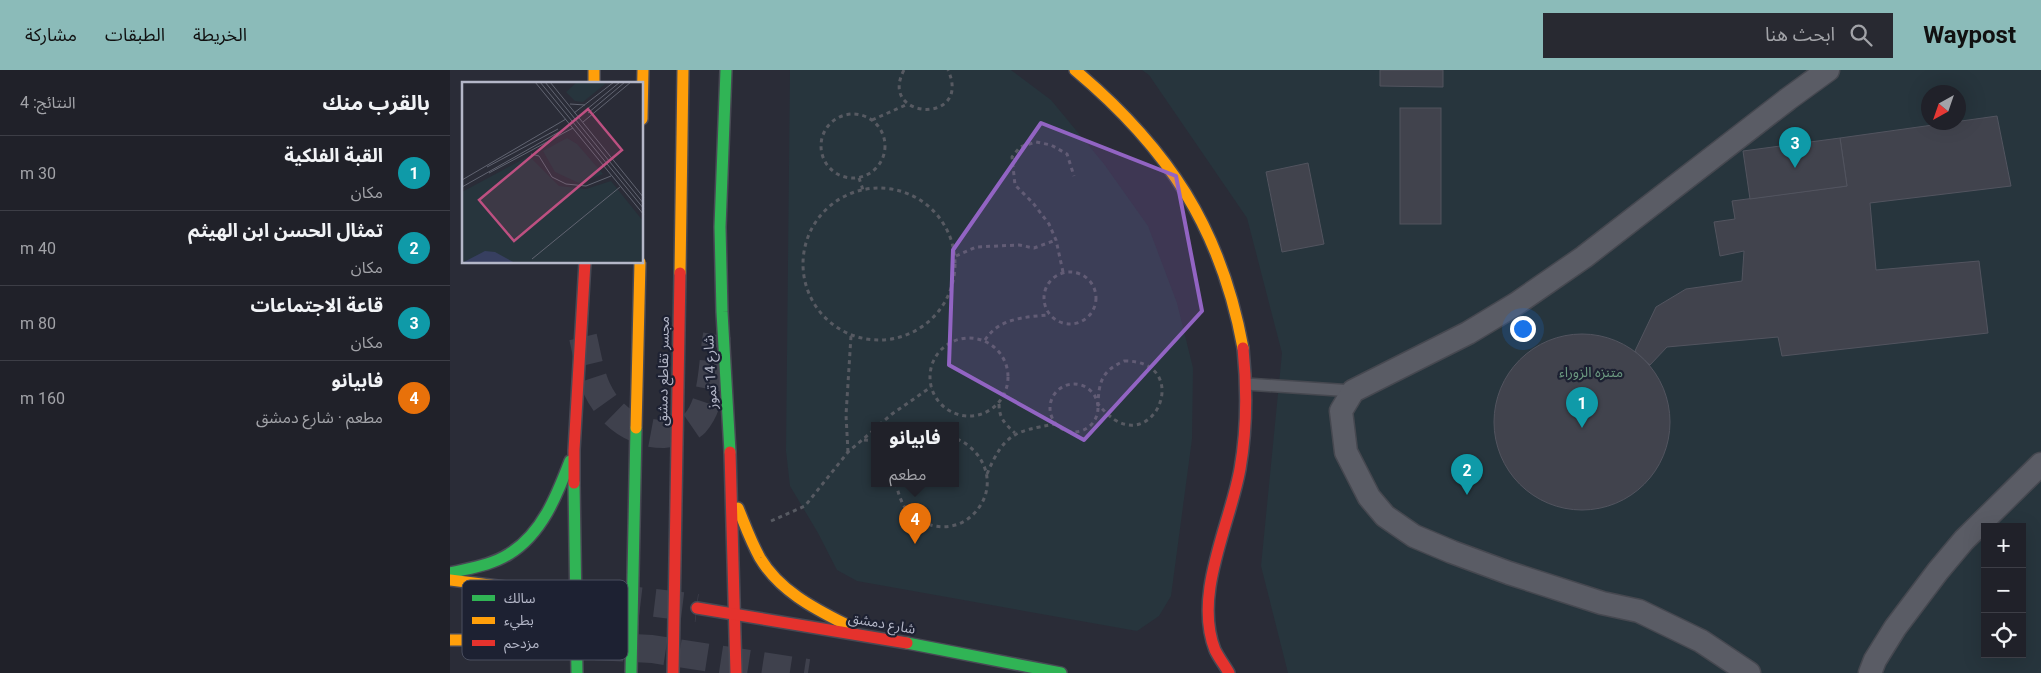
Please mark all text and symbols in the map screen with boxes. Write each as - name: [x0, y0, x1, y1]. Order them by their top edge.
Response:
- search box: [1543, 13, 1893, 58]
- icon: search: [1847, 21, 1875, 49]
- text: Waypost: [1923, 21, 2016, 49]
- text: ابحث هنا: [1765, 23, 1835, 46]
- text: مشاركة: [25, 24, 77, 45]
- text: الطبقات: [105, 24, 165, 45]
- text: الخريطة: [193, 24, 247, 45]
- inset map: [462, 82, 644, 264]
- north arrow: [1921, 85, 1966, 130]
- text: بالقرب منك: [322, 91, 430, 115]
- text: النتائج: 4: [20, 93, 76, 112]
- pin: 3: [1779, 127, 1811, 168]
- text: القبة الفلكية: [284, 144, 383, 167]
- text: 30 m: [20, 164, 56, 183]
- text: 1: [409, 164, 419, 183]
- text: مكان: [351, 183, 383, 202]
- text: تمثال الحسن ابن الهيثم: [188, 219, 383, 242]
- text: 40 m: [20, 239, 56, 258]
- text: 2: [409, 239, 419, 258]
- text: مكان: [351, 258, 383, 277]
- text: قاعة الاجتماعات: [251, 294, 383, 317]
- text: 80 m: [20, 314, 56, 333]
- text: 3: [409, 314, 419, 333]
- street label: مجسر تقاطع دمشق: [654, 316, 675, 426]
- your location: [1510, 316, 1536, 342]
- text: مكان: [351, 333, 383, 352]
- street label: شارع 14 تموز: [700, 334, 723, 410]
- park label: متنزه الزوراء: [1559, 364, 1623, 381]
- text: فابيانو: [332, 369, 383, 392]
- pin: 1: [1566, 387, 1598, 428]
- text: 160 m: [20, 389, 65, 408]
- text: 4: [409, 389, 419, 408]
- text: مطعم · شارع دمشق: [256, 408, 383, 427]
- popup: [871, 422, 959, 487]
- text: فابيانو: [889, 426, 941, 449]
- pin: 2: [1451, 454, 1483, 495]
- text: مطعم: [889, 465, 926, 484]
- pin: 4: [899, 503, 931, 544]
- map controls: [1981, 523, 2026, 658]
- button: +: [1981, 523, 2026, 568]
- button: −: [1981, 568, 2026, 613]
- legend: [462, 580, 628, 660]
- text: سالك: [504, 590, 536, 606]
- street label: شارع دمشق: [847, 609, 917, 640]
- text: بطيء: [504, 612, 534, 631]
- button: locate: [1981, 613, 2026, 658]
- text: مزدحم: [504, 635, 539, 654]

